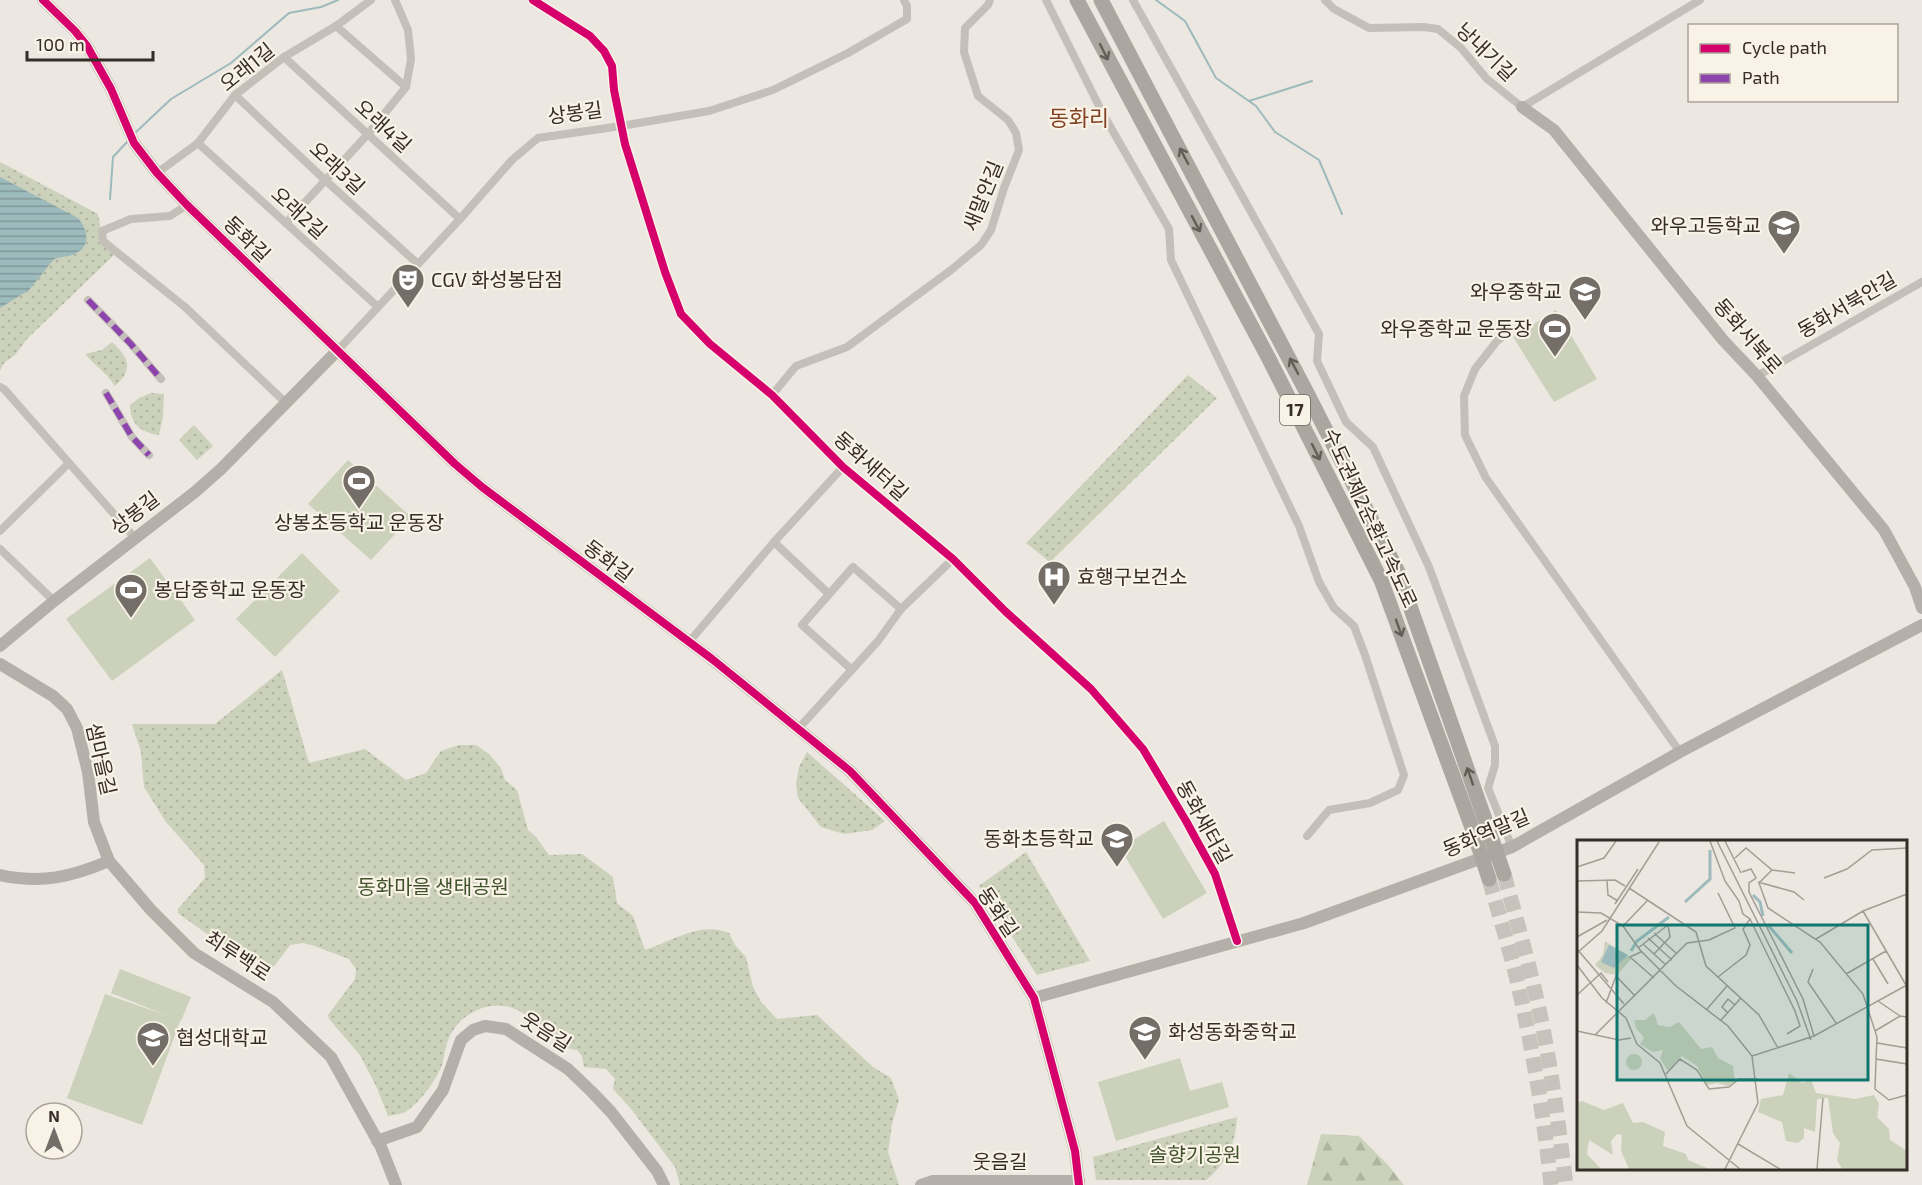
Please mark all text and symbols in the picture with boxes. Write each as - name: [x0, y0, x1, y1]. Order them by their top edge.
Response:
- street label: 낭내기길: [1452, 17, 1522, 85]
- scale bar: [27, 24, 153, 62]
- legend: [1688, 24, 1898, 102]
- text: 100 m: [36, 33, 85, 55]
- text: Cycle path: [1742, 36, 1827, 58]
- street label: 오래1길: [214, 37, 278, 95]
- one-way arrow: [1098, 43, 1110, 60]
- text: Path: [1742, 66, 1780, 88]
- street label: 오래4길: [351, 94, 417, 157]
- street label: 상봉길: [546, 96, 604, 128]
- district label: 동화리: [1049, 104, 1109, 130]
- street label: 오래3길: [305, 136, 370, 199]
- one-way arrow: [1178, 148, 1190, 165]
- street label: 새말안길: [957, 157, 1007, 234]
- street label: 오래2길: [267, 181, 332, 243]
- school or university icon: 와우고등학교: [1766, 208, 1802, 255]
- street label: 동화길: [220, 210, 276, 266]
- place label: 와우고등학교: [1651, 213, 1761, 237]
- one-way arrow: [1190, 215, 1202, 232]
- theatre icon: CGV 화성봉담점: [390, 262, 426, 309]
- street label: 동화서북안길: [1793, 266, 1900, 342]
- place label: CGV 화성봉담점: [431, 267, 563, 291]
- school or university icon: 와우중학교: [1567, 274, 1603, 321]
- place label: 와우중학교: [1470, 279, 1562, 303]
- street label: 동화서북로: [1710, 293, 1788, 378]
- sports icon: 와우중학교 운동장: [1537, 311, 1573, 358]
- place label: 와우중학교 운동장: [1380, 316, 1532, 340]
- one-way arrow: [1287, 357, 1299, 375]
- road number: 17: [1280, 395, 1310, 425]
- street label: 수도권제2순환고속도로: [1319, 424, 1423, 611]
- street label: 동화새터길: [829, 426, 914, 505]
- one-way arrow: [1310, 443, 1322, 460]
- sports icon: 상봉초등학교 운동장: [341, 463, 377, 510]
- street label: 상봉길: [105, 486, 164, 539]
- place label: 상봉초등학교 운동장: [274, 510, 444, 534]
- street label: 동화길: [579, 534, 638, 586]
- hospital icon: 효행구보건소: [1036, 559, 1072, 606]
- place label: 효행구보건소: [1077, 564, 1187, 588]
- sports icon: 봉담중학교 운동장: [113, 572, 149, 619]
- place label: 봉담중학교 운동장: [154, 577, 306, 601]
- one-way arrow: [1394, 619, 1405, 637]
- street label: 샘마을길: [82, 720, 122, 797]
- one-way arrow: [1464, 767, 1475, 786]
- street label: 동화새터길: [1172, 775, 1238, 868]
- street label: 동화역말길: [1439, 803, 1533, 861]
- school or university icon: 동화초등학교: [1099, 821, 1135, 868]
- place label: 동화초등학교: [984, 826, 1094, 850]
- inset map: [1577, 840, 1907, 1170]
- park label: 동화마을 생태공원: [357, 874, 509, 898]
- street label: 동화길: [973, 882, 1024, 941]
- street label: 최루백로: [201, 925, 276, 985]
- street label: 웃음길: [517, 1006, 576, 1056]
- school or university icon: 화성동화중학교: [1127, 1014, 1163, 1061]
- place label: 화성동화중학교: [1168, 1019, 1297, 1043]
- school or university icon: 협성대학교: [135, 1020, 171, 1067]
- place label: 협성대학교: [176, 1025, 268, 1049]
- north arrow: [24, 1101, 84, 1161]
- text: N: [48, 1106, 60, 1125]
- park label: 솔향기공원: [1149, 1142, 1241, 1166]
- street label: 웃음길: [972, 1149, 1028, 1173]

